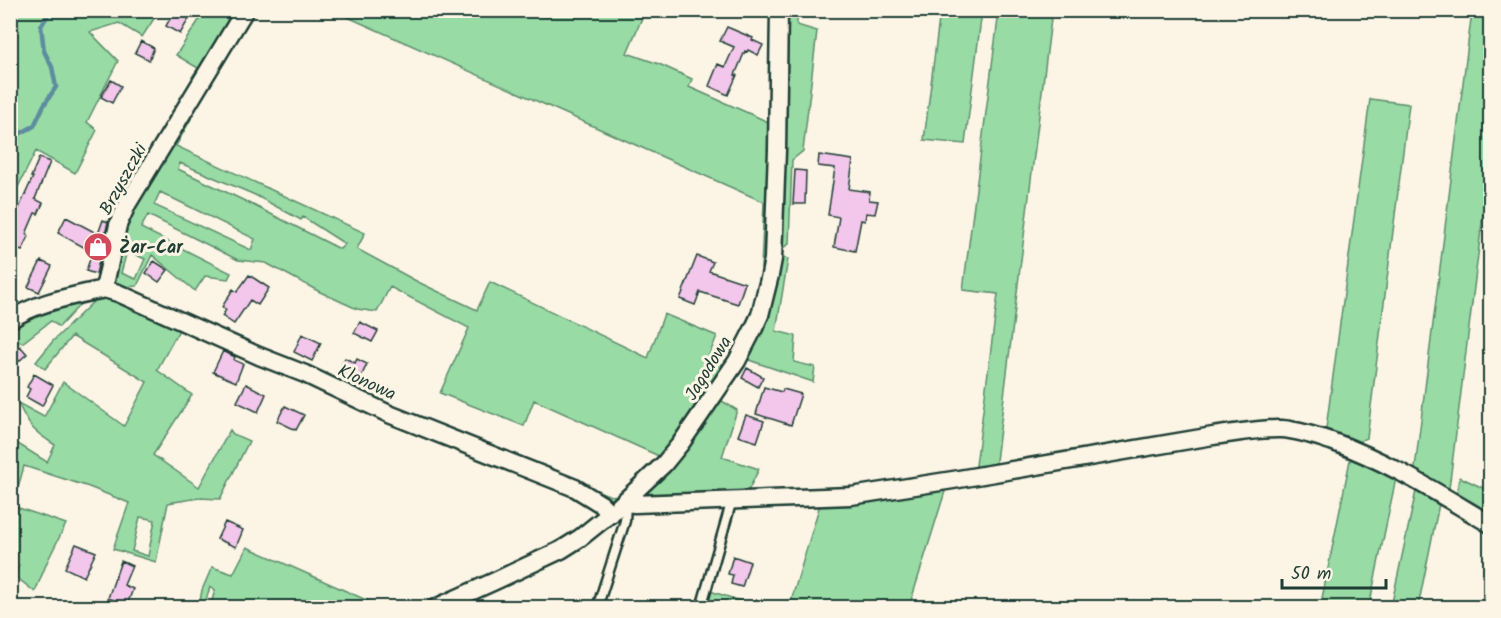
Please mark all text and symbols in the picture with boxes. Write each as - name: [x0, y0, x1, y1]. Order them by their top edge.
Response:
- street label: Brzyszczki: [93, 138, 156, 221]
- shop icon: Żar-Car: [82, 231, 114, 263]
- place label: Żar-Car: [119, 234, 184, 263]
- street label: Jagodowa: [678, 331, 740, 407]
- street label: Klonowa: [332, 357, 400, 409]
- scale bar: [1282, 552, 1386, 590]
- text: 50 m: [1291, 560, 1331, 589]

